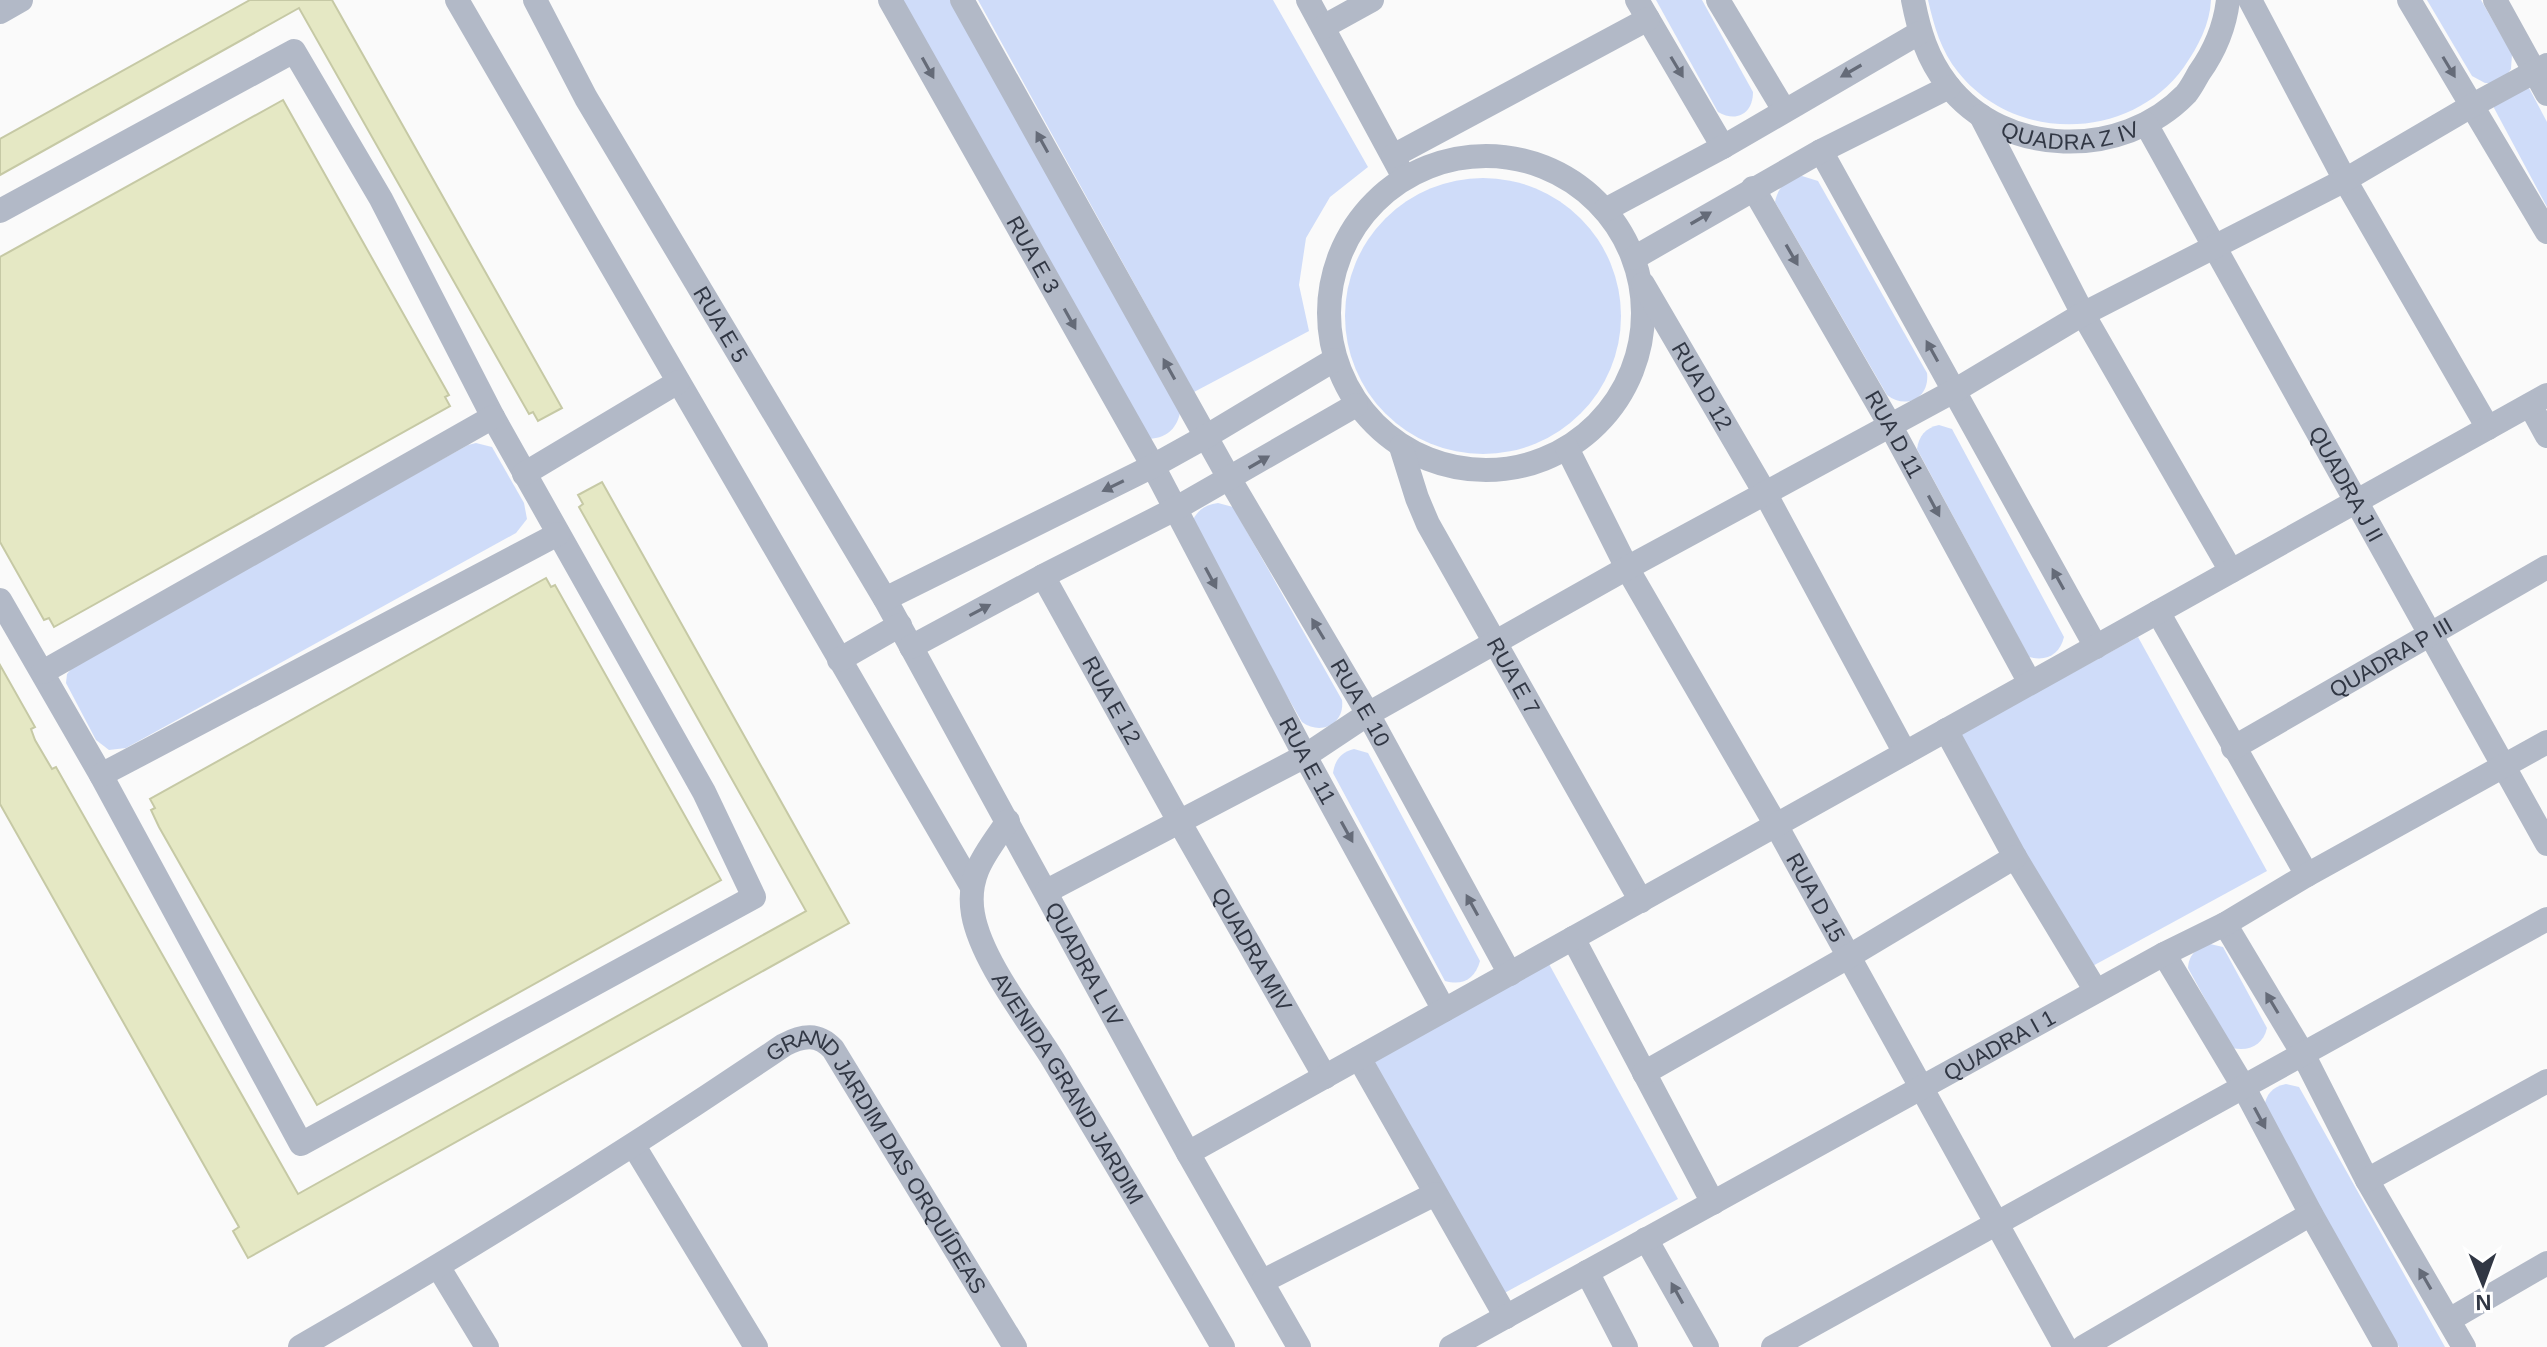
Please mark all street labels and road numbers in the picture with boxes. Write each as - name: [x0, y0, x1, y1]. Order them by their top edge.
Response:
- street label: QUADRA Z IV: [1997, 116, 2143, 155]
- street label: RUA E 3: [1001, 212, 1065, 297]
- street label: RUA E 5: [688, 282, 753, 367]
- street label: RUA D 12: [1667, 338, 1738, 435]
- street label: RUA D 11: [1860, 386, 1928, 483]
- street label: QUADRA J II: [2304, 422, 2388, 546]
- street label: QUADRA P III: [2325, 612, 2457, 703]
- street label: RUA E 7: [1482, 633, 1545, 719]
- street label: RUA E 12: [1077, 652, 1146, 749]
- street label: RUA E 10: [1325, 655, 1395, 751]
- street label: RUA E 11: [1274, 713, 1341, 809]
- street label: RUA D 15: [1781, 849, 1850, 947]
- street label: QUADRA MIV: [1207, 883, 1297, 1016]
- street label: QUADRA L IV: [1040, 898, 1128, 1031]
- street label: AVENIDA GRAND JARDIM: [987, 968, 1149, 1209]
- street label: QUADRA I 1: [1939, 1004, 2060, 1086]
- street label: GRAND JARDIM DAS ORQUÍDEAS: [761, 1025, 991, 1298]

